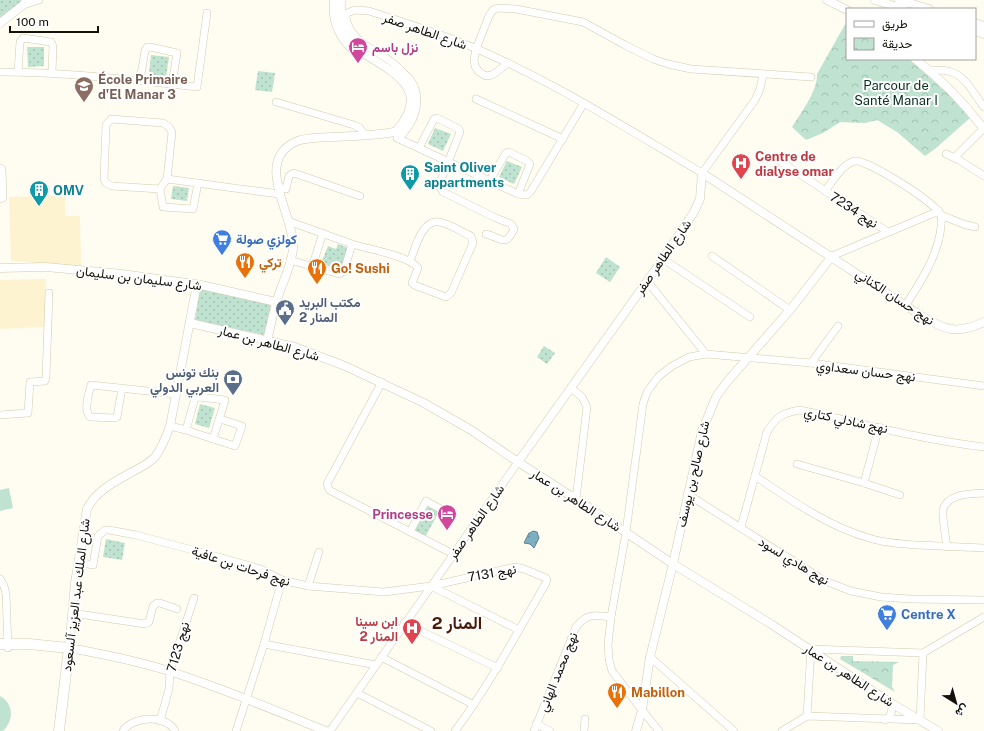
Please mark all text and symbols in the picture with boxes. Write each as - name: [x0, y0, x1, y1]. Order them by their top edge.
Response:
- scale bar: [10, 8, 98, 34]
- legend: [846, 8, 976, 60]
- street label: شارع الطاهر صفر: [379, 9, 469, 54]
- text: 100 m: [16, 15, 49, 29]
- text: طريق: [882, 17, 908, 32]
- hotel icon: نزل باسم: [347, 36, 369, 64]
- text: حديقة: [882, 37, 912, 51]
- place label: نزل باسم: [372, 40, 419, 56]
- place label: École Primaire d'El Manar 3: [98, 71, 188, 102]
- school or university icon: École Primaire d'El Manar 3: [73, 75, 95, 103]
- park label: Parcour de Santé Manar I: [854, 78, 938, 108]
- place label: Centre de dialyse omar: [755, 149, 834, 179]
- hospital icon: Centre de dialyse omar: [730, 152, 752, 180]
- place label: Saint Oliver appartments: [424, 160, 504, 190]
- building icon: Saint Oliver appartments: [399, 163, 421, 191]
- building icon: OMV: [28, 179, 50, 207]
- place label: OMV: [53, 183, 84, 198]
- street label: نهج 7234: [826, 189, 881, 233]
- street label: شارع الطاهر صفر: [631, 217, 696, 299]
- supermarket icon: كولزي صولة: [211, 228, 233, 256]
- place label: كولزي صولة: [236, 232, 297, 250]
- restaurant icon: تركي: [234, 251, 256, 279]
- place label: تركي: [259, 255, 282, 273]
- restaurant icon: Go! Sushi: [306, 257, 328, 285]
- place label: Go! Sushi: [331, 261, 390, 276]
- street label: شارع سليمان بن سليمان: [75, 263, 203, 295]
- street label: نهج حسان الكناني: [851, 266, 937, 331]
- place label: مكتب البريد المنار 2: [299, 295, 361, 326]
- public building icon: مكتب البريد المنار 2: [274, 298, 296, 326]
- street label: شارع الطاهر بن عمار: [215, 322, 321, 366]
- street label: نهج حسان سعداوي: [815, 357, 917, 388]
- place label: بنك تونس العربي الدولي: [150, 365, 219, 398]
- bank icon: بنك تونس العربي الدولي: [222, 368, 244, 396]
- street label: نهج شادلي كتاري: [802, 404, 890, 439]
- street label: شارع صالح بن يوسف: [673, 419, 714, 529]
- street label: شارع الطاهر بن عمار: [526, 465, 624, 536]
- street label: شارع الطاهر صفر: [444, 482, 509, 564]
- hotel icon: Princesse: [436, 503, 458, 531]
- place label: Princesse: [372, 507, 433, 522]
- street label: شارع الملك عبد العزيز آلسعود: [59, 518, 95, 673]
- street label: نهج هادي لسود: [754, 534, 832, 591]
- street label: نهج فرحات بن عافية: [189, 543, 292, 591]
- street label: نهج 7131: [467, 561, 518, 587]
- supermarket icon: Centre X: [876, 603, 898, 631]
- place label: Centre X: [901, 607, 956, 622]
- district label: المنار 2: [432, 613, 482, 634]
- place label: ابن سينا المنار 2: [355, 614, 398, 645]
- hospital icon: ابن سينا المنار 2: [401, 617, 423, 645]
- street label: نهج 7123: [164, 620, 194, 674]
- street label: نهج محمد الهاني: [535, 630, 584, 715]
- street label: شارع الطاهر بن عمار: [799, 640, 897, 711]
- restaurant icon: Mabillon: [606, 681, 628, 709]
- north arrow: [936, 683, 976, 723]
- place label: Mabillon: [631, 685, 685, 700]
- text: ش: [953, 701, 971, 720]

